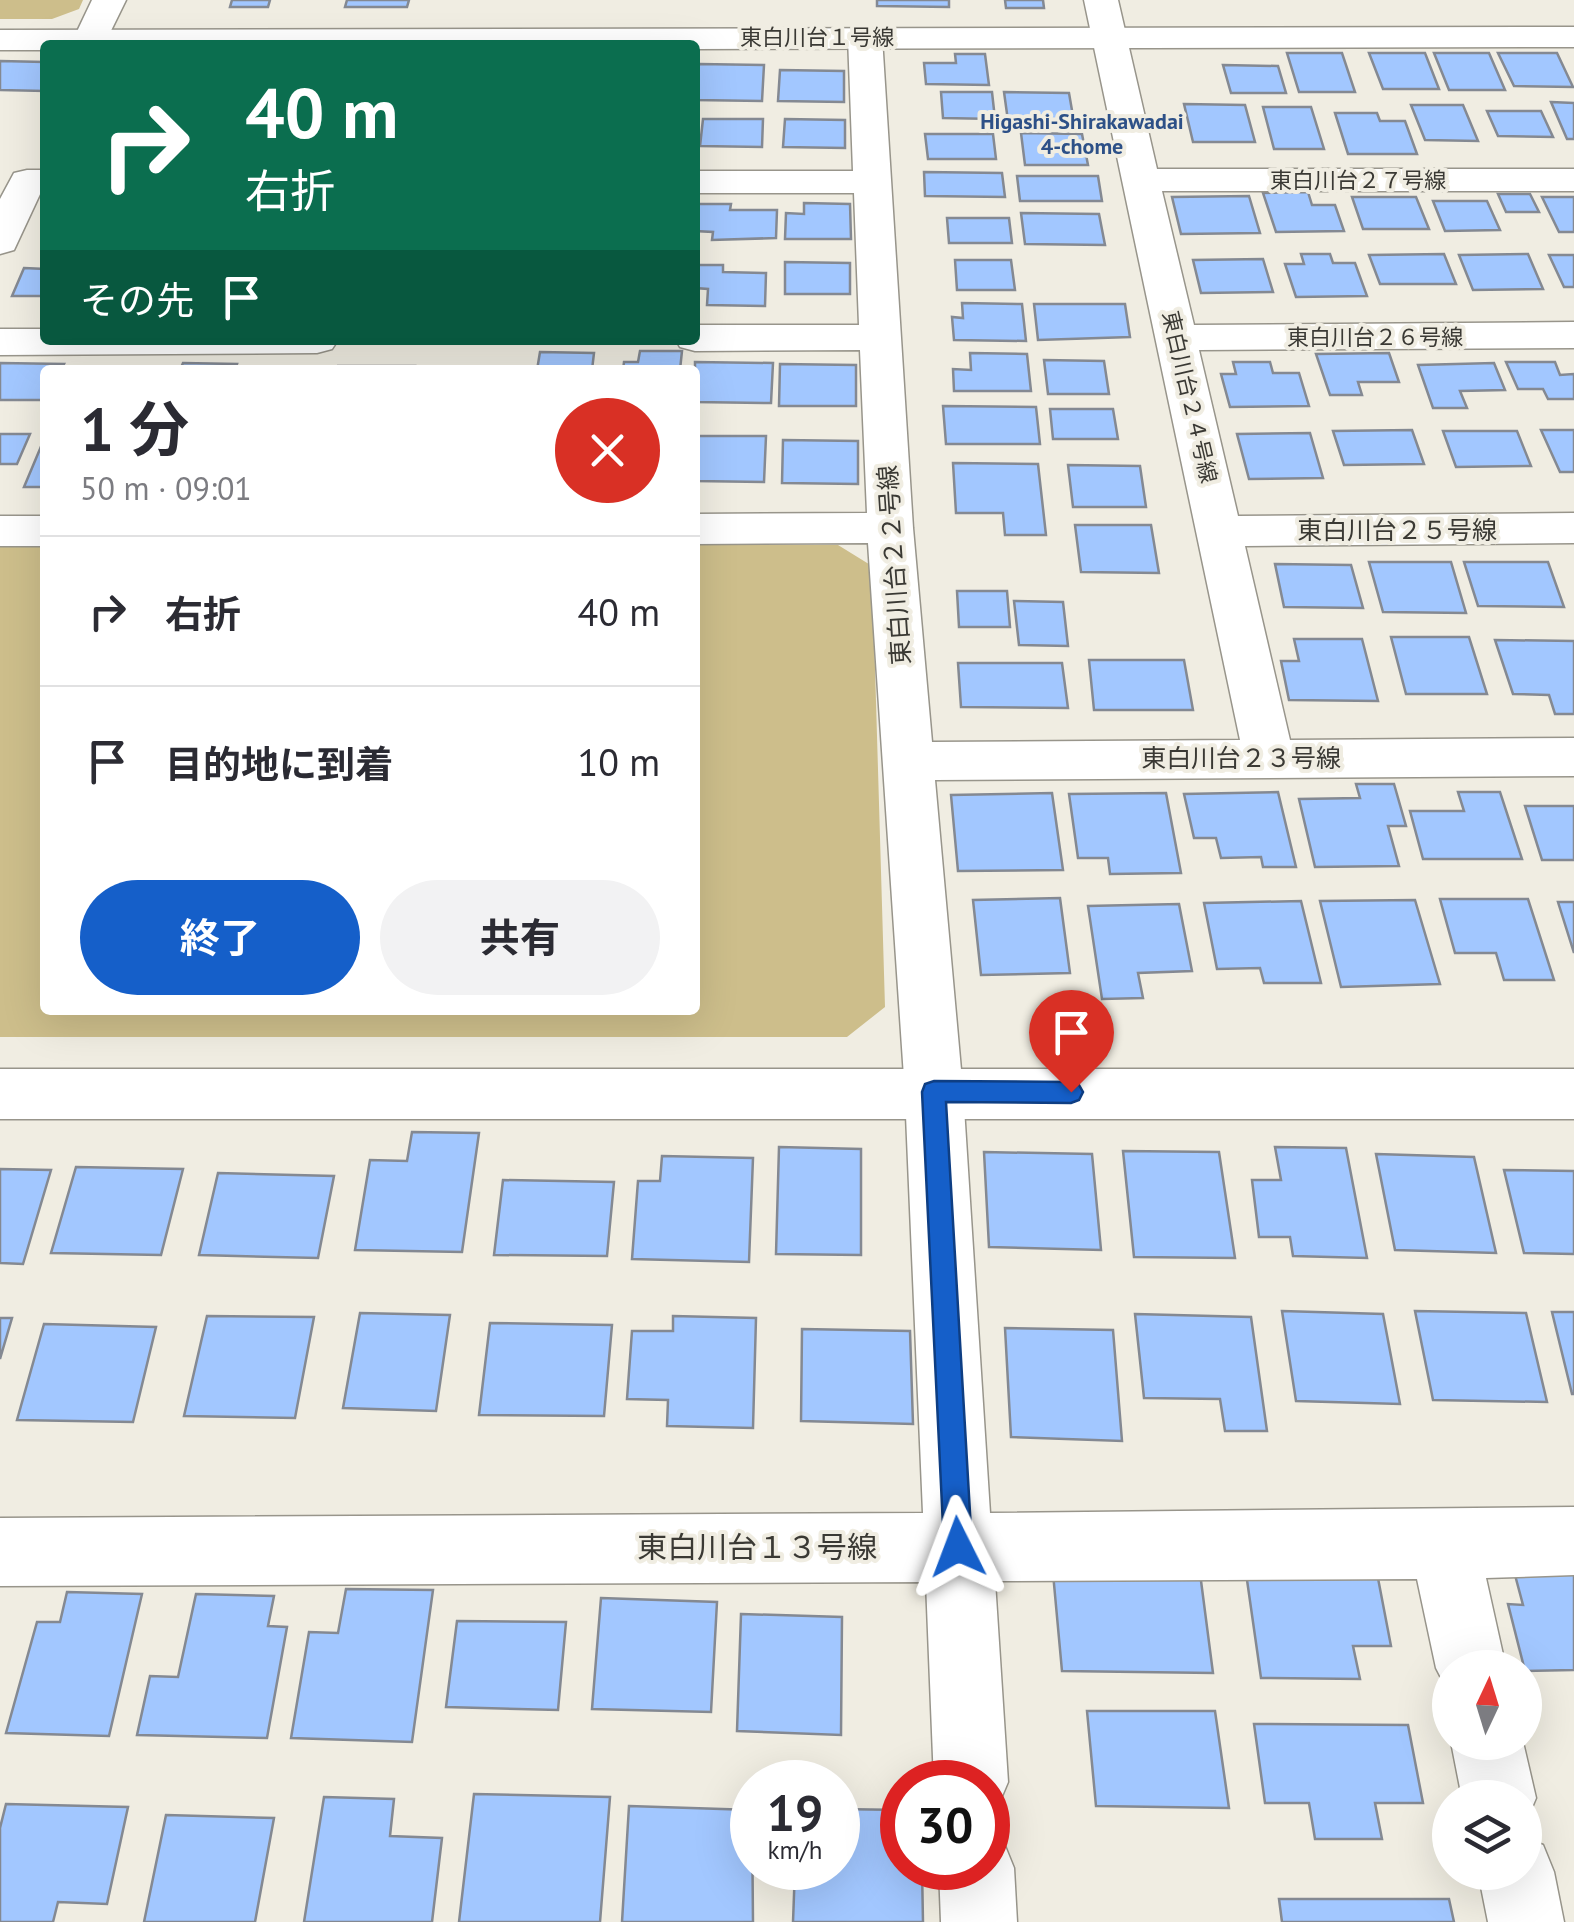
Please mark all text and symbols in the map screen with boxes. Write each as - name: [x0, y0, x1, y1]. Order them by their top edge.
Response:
- street label: 東白川台１号線: [740, 23, 894, 51]
- text: 40 m: [245, 67, 398, 157]
- icon: right: [80, 80, 210, 210]
- district label: Higashi-Shirakawadai 4-chome: [980, 107, 1184, 160]
- text: 右折: [245, 161, 335, 219]
- street label: 東白川台２７号線: [1270, 166, 1446, 194]
- icon: arrive: [214, 270, 269, 325]
- text: その先: [80, 275, 194, 324]
- street label: 東白川台２４号線: [1157, 308, 1223, 486]
- street label: 東白川台２６号線: [1287, 323, 1463, 351]
- text: 1 分: [80, 390, 189, 468]
- button: close: [555, 398, 660, 503]
- street label: 東白川台２２号線: [871, 464, 917, 666]
- text: 50 m · 09:01: [80, 467, 252, 509]
- street label: 東白川台２５号線: [1297, 514, 1497, 546]
- icon: right: [80, 584, 135, 639]
- text: 40 m: [578, 587, 660, 636]
- text: 右折: [165, 589, 241, 638]
- icon: arrive: [80, 734, 135, 789]
- text: 10 m: [578, 737, 660, 786]
- text: 目的地に到着: [165, 739, 393, 788]
- street label: 東白川台２３号線: [1141, 742, 1341, 774]
- button: 終了: [80, 880, 360, 995]
- button: 共有: [380, 880, 660, 995]
- pin: [1029, 990, 1114, 1093]
- icon: arrive: [1044, 1005, 1099, 1060]
- position arrow: [906, 1495, 1010, 1599]
- street label: 東白川台１３号線: [637, 1527, 877, 1566]
- north arrow: [1432, 1650, 1542, 1760]
- map controls: [1432, 1650, 1542, 1890]
- speed limit sign: 30: [880, 1760, 1010, 1890]
- text: 19: [767, 1780, 823, 1845]
- button: layers: [1432, 1780, 1542, 1890]
- text: km/h: [768, 1834, 822, 1866]

